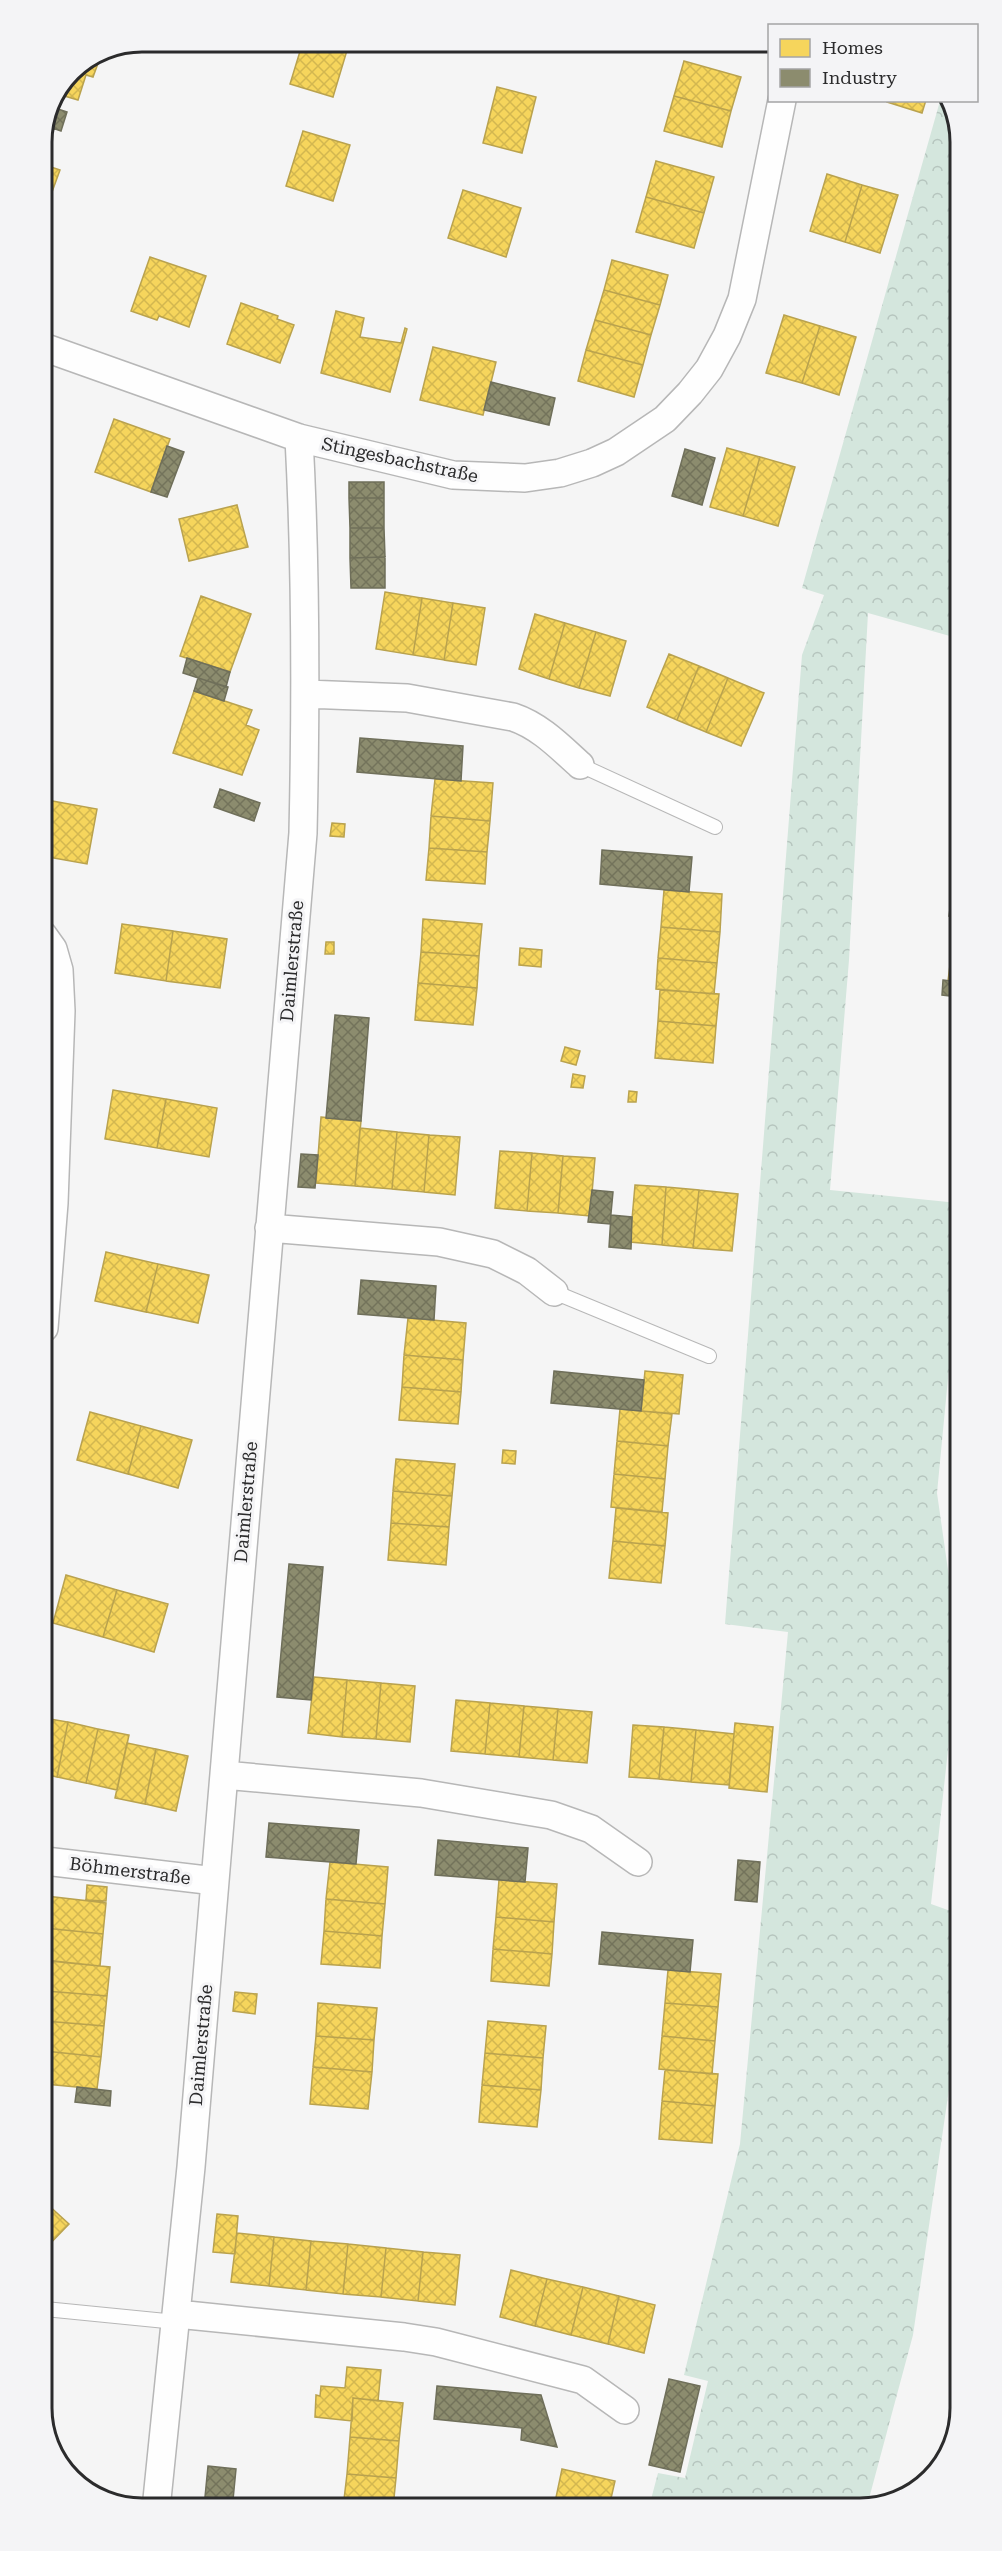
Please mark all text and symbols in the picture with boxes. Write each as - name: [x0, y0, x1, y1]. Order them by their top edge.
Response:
- legend: [768, 24, 978, 102]
- text: Homes: [822, 37, 883, 58]
- text: Industry: [822, 67, 897, 88]
- street label: Stingesbachstraße: [320, 433, 480, 486]
- street label: Daimlerstraße: [276, 899, 307, 1023]
- street label: Daimlerstraße: [230, 1440, 261, 1564]
- street label: Böhmerstraße: [68, 1853, 192, 1888]
- street label: Daimlerstraße: [185, 1983, 216, 2107]

